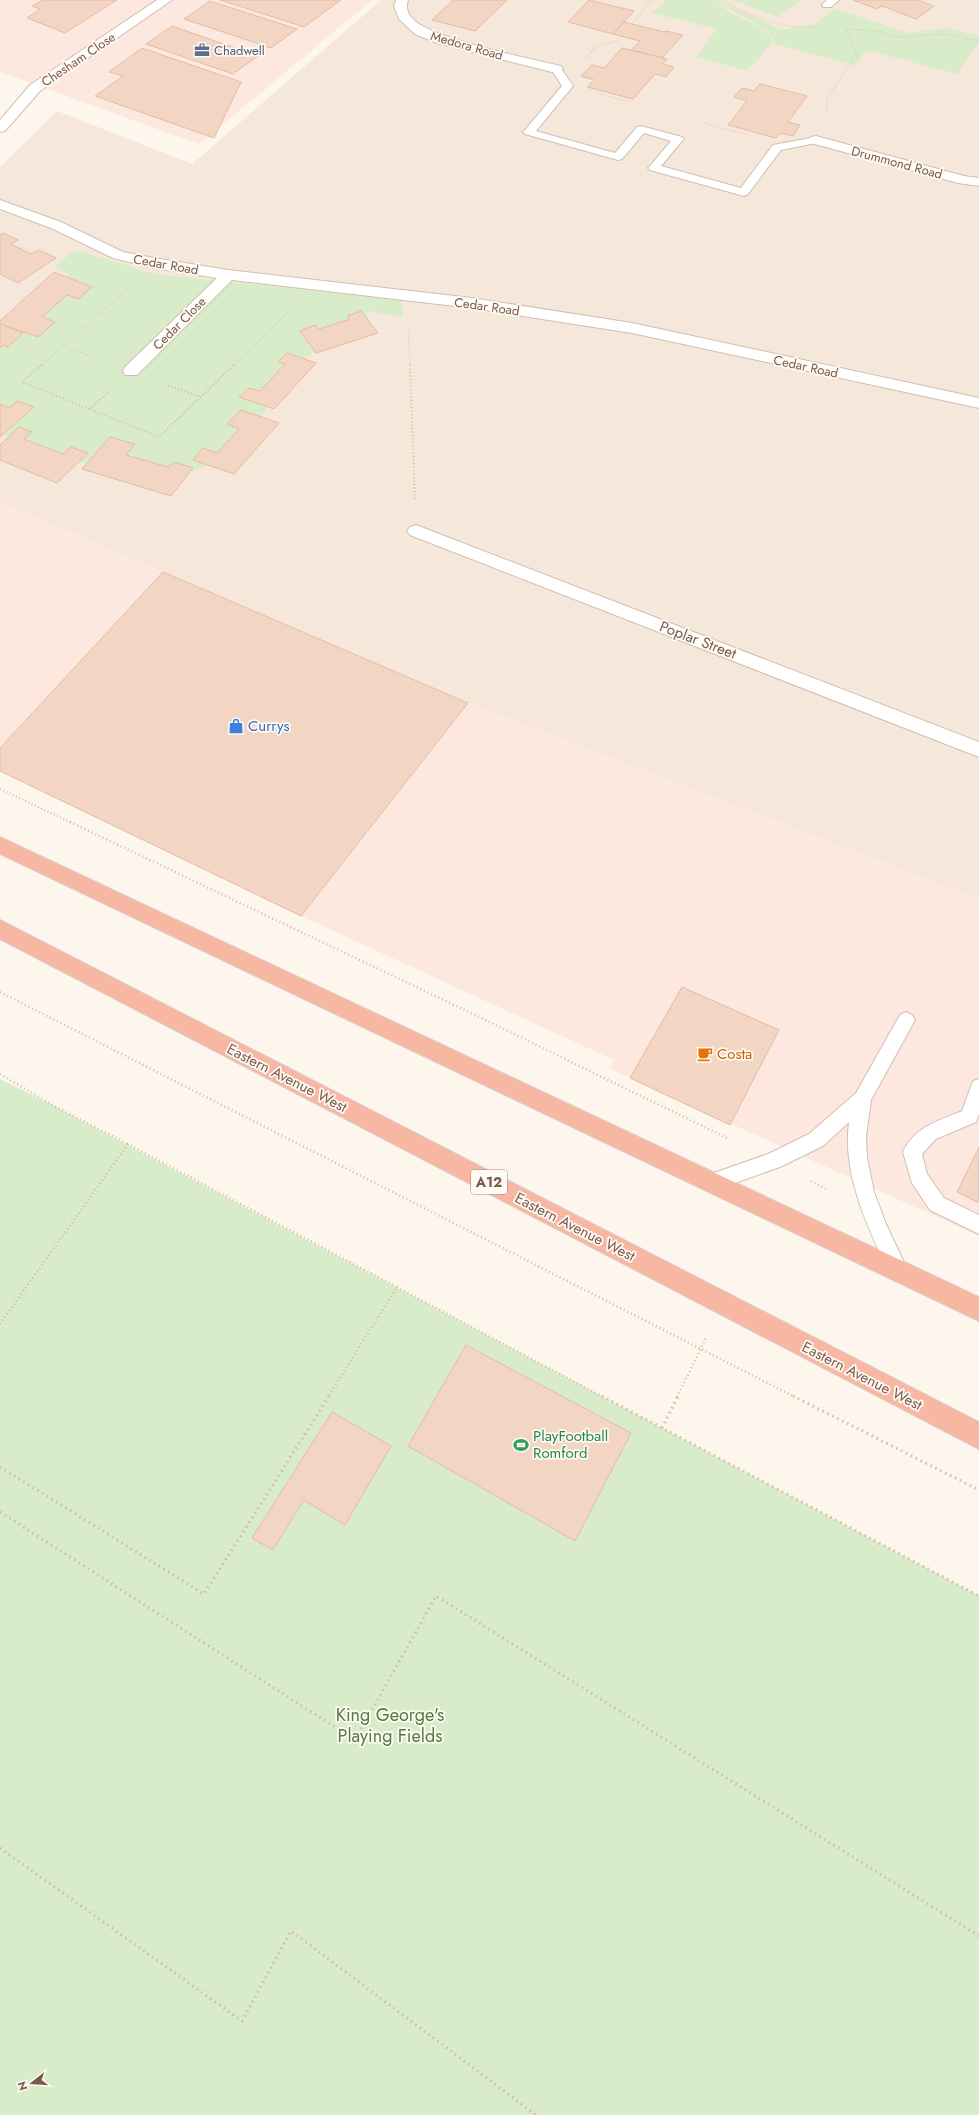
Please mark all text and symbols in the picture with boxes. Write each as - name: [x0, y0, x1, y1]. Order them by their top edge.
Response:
- street label: Medora Road: [428, 26, 505, 65]
- street label: Chesham Close: [37, 27, 119, 91]
- office icon: Chadwell: [193, 41, 211, 59]
- place label: Chadwell: [214, 41, 265, 60]
- street label: Drummond Road: [849, 141, 945, 184]
- street label: Cedar Road: [132, 249, 200, 280]
- street label: Cedar Close: [148, 292, 211, 354]
- street label: Cedar Road: [453, 293, 521, 320]
- street label: Cedar Road: [772, 350, 840, 383]
- street label: Poplar Street: [656, 615, 740, 665]
- place label: Currys: [248, 715, 290, 737]
- shop icon: Currys: [227, 717, 245, 735]
- street label: Eastern Avenue West: [223, 1038, 351, 1118]
- place label: Costa: [717, 1043, 752, 1065]
- cafe icon: Costa: [696, 1045, 714, 1063]
- road number: A12: [471, 1170, 507, 1194]
- street label: Eastern Avenue West: [511, 1187, 639, 1267]
- street label: Eastern Avenue West: [798, 1336, 926, 1416]
- place label: PlayFootball Romford: [533, 1425, 608, 1464]
- sports icon: PlayFootball Romford: [512, 1436, 530, 1454]
- park label: King George's Playing Fields: [336, 1702, 444, 1749]
- north arrow: [12, 2063, 52, 2103]
- text: N: [14, 2079, 31, 2092]

